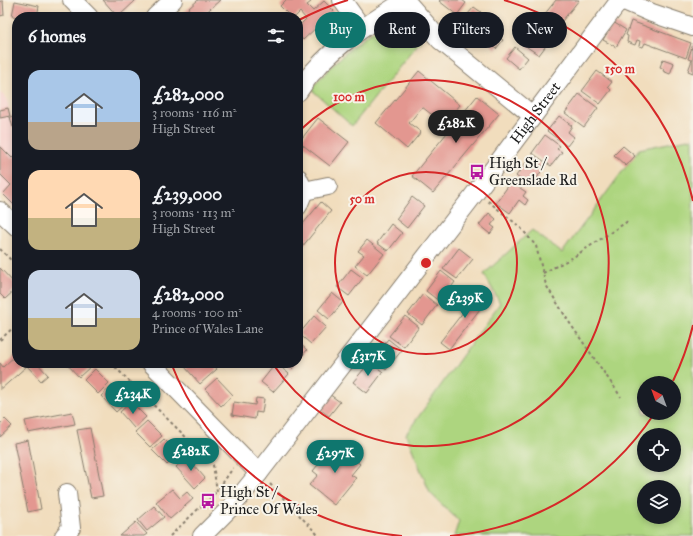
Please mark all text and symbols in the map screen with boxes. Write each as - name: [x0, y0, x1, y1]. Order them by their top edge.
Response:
- chip: Buy: [315, 12, 366, 48]
- chip: Rent: [374, 12, 430, 48]
- chip: Filters: [438, 12, 504, 48]
- chip: New: [512, 12, 567, 48]
- icon: filters: [265, 25, 287, 47]
- text: 6 homes: [28, 26, 86, 47]
- text: 150 m: [605, 62, 636, 76]
- street label: High Street: [506, 78, 565, 147]
- text: £282,000: [152, 84, 224, 105]
- icon: home: [60, 86, 108, 134]
- text: 100 m: [333, 90, 366, 104]
- text: 3 rooms · 116 m²: [152, 105, 237, 121]
- pin: £282K: [428, 110, 484, 144]
- text: £282K: [437, 115, 475, 131]
- text: High Street: [152, 121, 215, 137]
- place label: High St / Greenslade Rd: [489, 154, 577, 189]
- bus stop icon: High St / Greenslade Rd: [468, 163, 486, 181]
- text: £239,000: [152, 184, 222, 205]
- icon: home: [60, 186, 108, 234]
- text: 50 m: [349, 192, 376, 206]
- text: 3 rooms · 113 m²: [152, 205, 235, 221]
- text: High Street: [152, 221, 215, 237]
- centre of rings: [419, 256, 433, 270]
- text: £282,000: [152, 284, 224, 305]
- pin: £239K: [437, 285, 493, 319]
- icon: home: [60, 286, 108, 334]
- text: £239K: [447, 290, 483, 306]
- text: 4 rooms · 100 m²: [152, 305, 242, 321]
- text: Prince of Wales Lane: [152, 321, 264, 337]
- pin: £317K: [340, 343, 396, 377]
- text: £317K: [350, 348, 386, 364]
- north arrow: [637, 376, 681, 420]
- map controls: [637, 376, 681, 524]
- pin: £234K: [105, 381, 161, 415]
- text: £234K: [114, 386, 152, 402]
- button: locate: [637, 428, 681, 472]
- pin: £282K: [163, 438, 219, 472]
- pin: £297K: [307, 440, 363, 474]
- text: £282K: [172, 443, 210, 459]
- text: £297K: [316, 445, 354, 461]
- button: layers: [637, 480, 681, 524]
- place label: High St / Prince Of Wales: [220, 483, 317, 518]
- bus stop icon: High St / Prince Of Wales: [199, 492, 217, 510]

